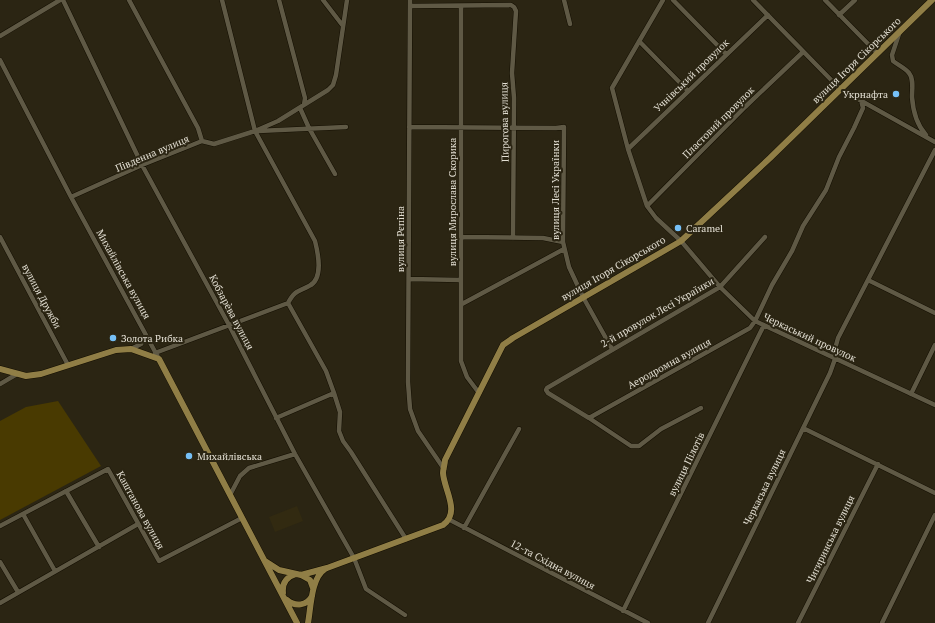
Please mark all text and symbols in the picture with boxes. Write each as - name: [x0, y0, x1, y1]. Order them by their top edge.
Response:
- street label: вулиця Ігоря Сікорського: [809, 14, 904, 106]
- street label: Учнівський провулок: [651, 36, 732, 115]
- street label: Пирогова вулиця: [497, 82, 512, 162]
- street label: Пластовий провулок: [680, 83, 757, 161]
- place label: Укрнафта: [843, 88, 888, 101]
- marker: Укрнафта: [891, 89, 901, 99]
- street label: Південна вулиця: [113, 132, 191, 175]
- street label: вулиця Мирослава Скорика: [446, 138, 459, 266]
- street label: вулиця Лесі Українки: [549, 140, 562, 240]
- street label: вулиця Рєпіна: [394, 206, 407, 272]
- place label: Caramel: [686, 222, 723, 235]
- marker: Caramel: [673, 223, 683, 233]
- street label: Михайлівська вулиця: [93, 227, 154, 321]
- street label: вулиця Ігоря Сікорського: [559, 233, 668, 304]
- street label: вулиця Дружби: [19, 262, 64, 331]
- street label: Кобзарèва вулиця: [206, 272, 257, 352]
- street label: 2-й провулок Лесі Українки: [598, 275, 716, 350]
- street label: Черкаський провулок: [761, 310, 859, 365]
- place label: Золота Рибка: [121, 332, 183, 345]
- marker: Золота Рибка: [108, 333, 118, 343]
- street label: Аеродромна вулиця: [625, 335, 713, 392]
- street label: вулиця Пілотів: [665, 430, 708, 498]
- street label: Черкаська вулиця: [740, 447, 789, 527]
- place label: Михайлівська: [197, 450, 262, 463]
- marker: Михайлівська: [184, 451, 194, 461]
- street label: Каштанова вулиця: [114, 469, 167, 552]
- street label: Чигиринська вулиця: [803, 493, 857, 585]
- street label: 12-та Східна вулиця: [508, 537, 597, 592]

